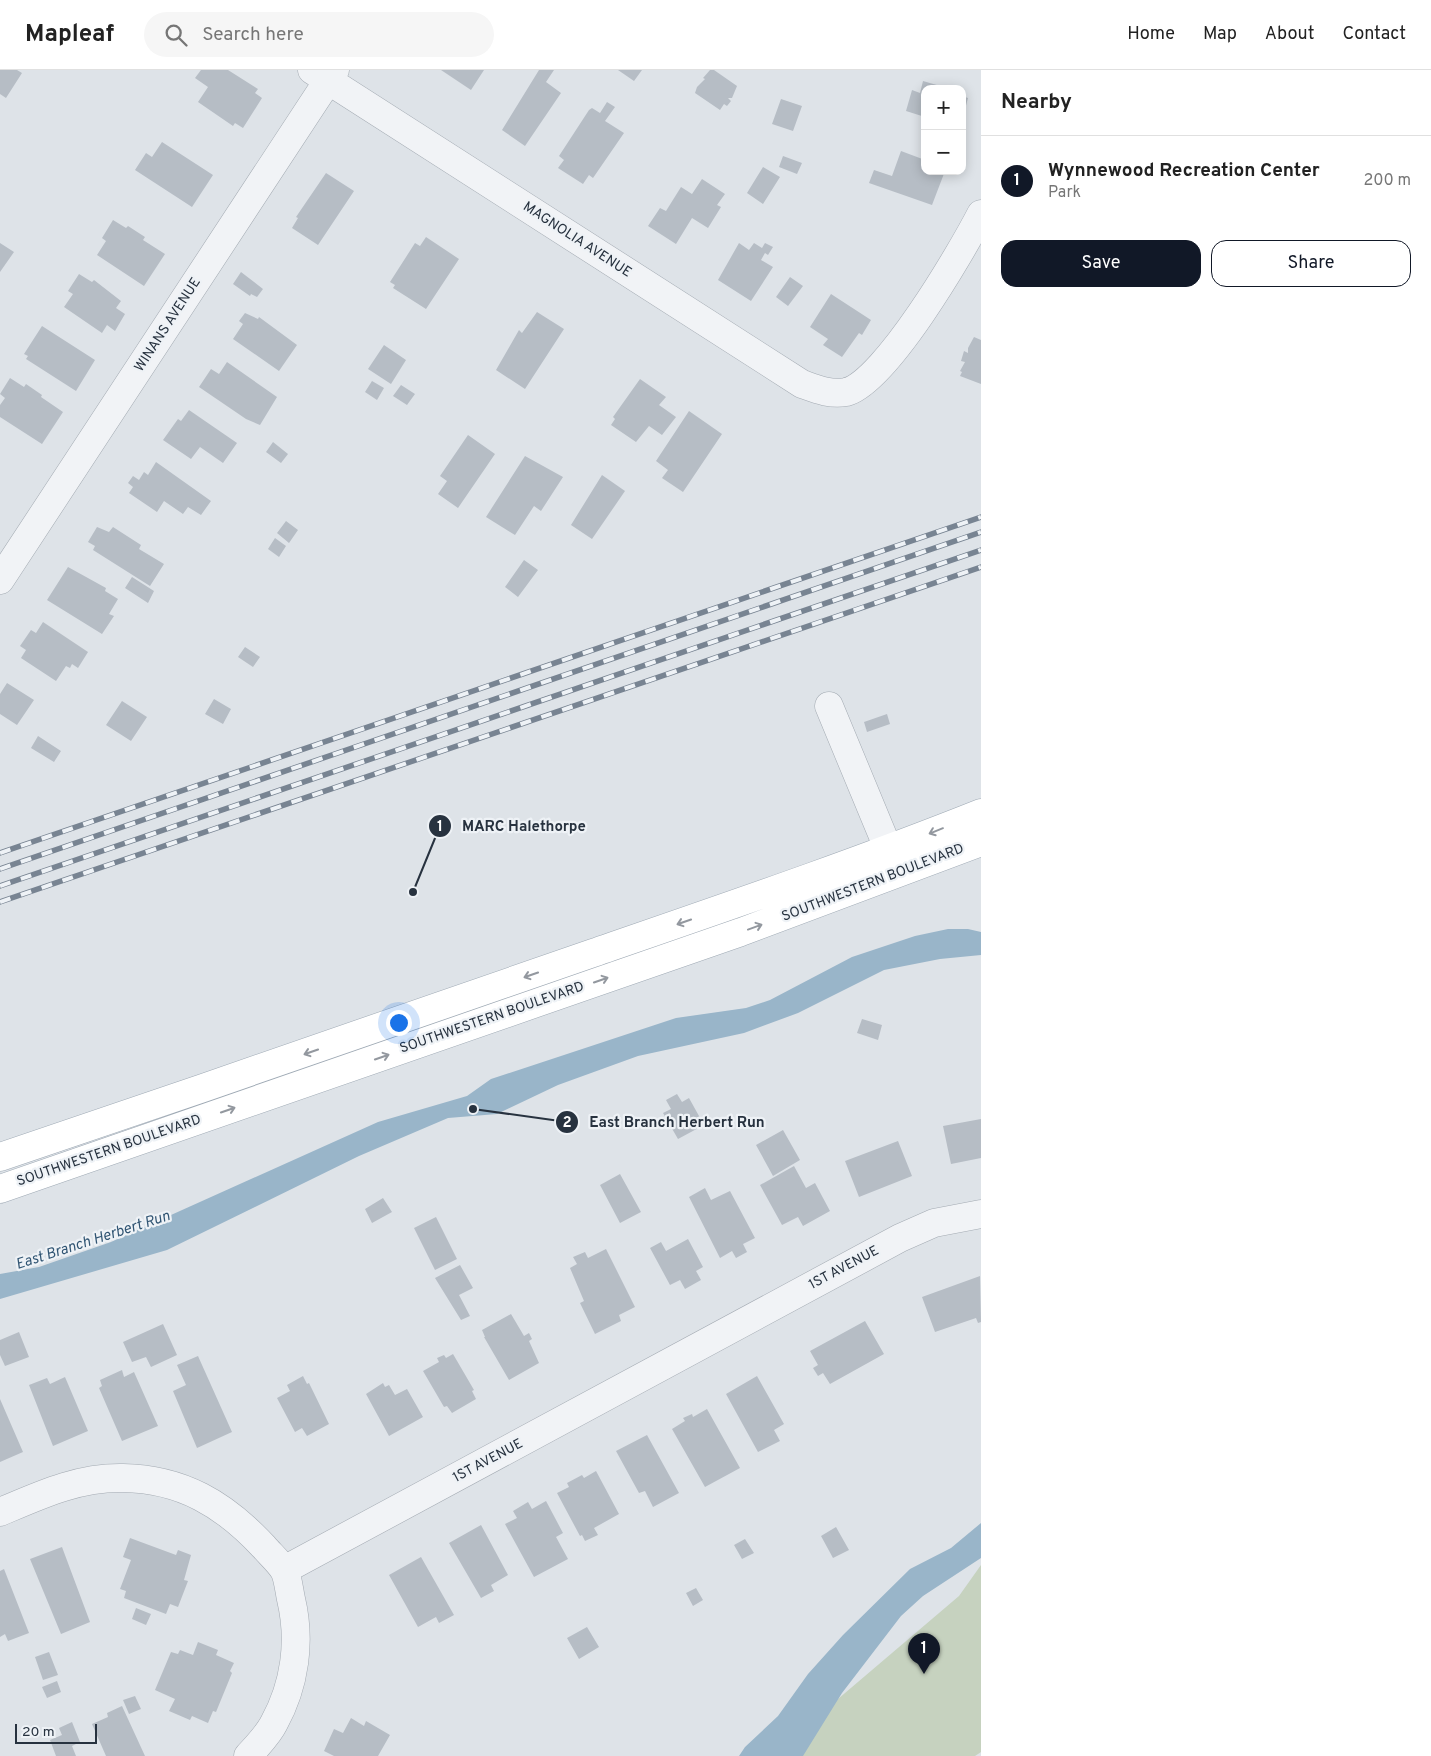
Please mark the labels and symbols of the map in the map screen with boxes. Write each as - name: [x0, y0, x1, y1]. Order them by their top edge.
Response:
- street label: MAGNOLIA AVENUE: [520, 199, 634, 281]
- street label: WINANS AVENUE: [131, 275, 205, 375]
- callout: MARC Halethorpe: [427, 811, 596, 841]
- text: 1: [437, 818, 443, 837]
- text: MARC Halethorpe: [462, 818, 586, 837]
- one-way arrow: [929, 827, 944, 836]
- street label: SOUTHWESTERN BOULEVARD: [779, 840, 967, 926]
- one-way arrow: [676, 917, 692, 927]
- one-way arrow: [746, 922, 762, 931]
- one-way arrow: [523, 971, 539, 980]
- one-way arrow: [593, 975, 609, 985]
- street label: SOUTHWESTERN BOULEVARD: [398, 978, 586, 1058]
- your location: [386, 1010, 412, 1036]
- one-way arrow: [304, 1048, 319, 1057]
- one-way arrow: [373, 1051, 389, 1061]
- one-way arrow: [220, 1105, 235, 1114]
- callout: East Branch Herbert Run: [555, 1107, 775, 1137]
- street label: SOUTHWESTERN BOULEVARD: [15, 1111, 203, 1191]
- text: 2: [562, 1114, 572, 1133]
- text: East Branch Herbert Run: [589, 1114, 765, 1133]
- water label: East Branch Herbert Run: [13, 1207, 173, 1275]
- street label: 1ST AVENUE: [806, 1242, 882, 1294]
- street label: 1ST AVENUE: [450, 1435, 526, 1487]
- pin: 1: [908, 1633, 940, 1674]
- scale bar: [15, 1721, 98, 1744]

